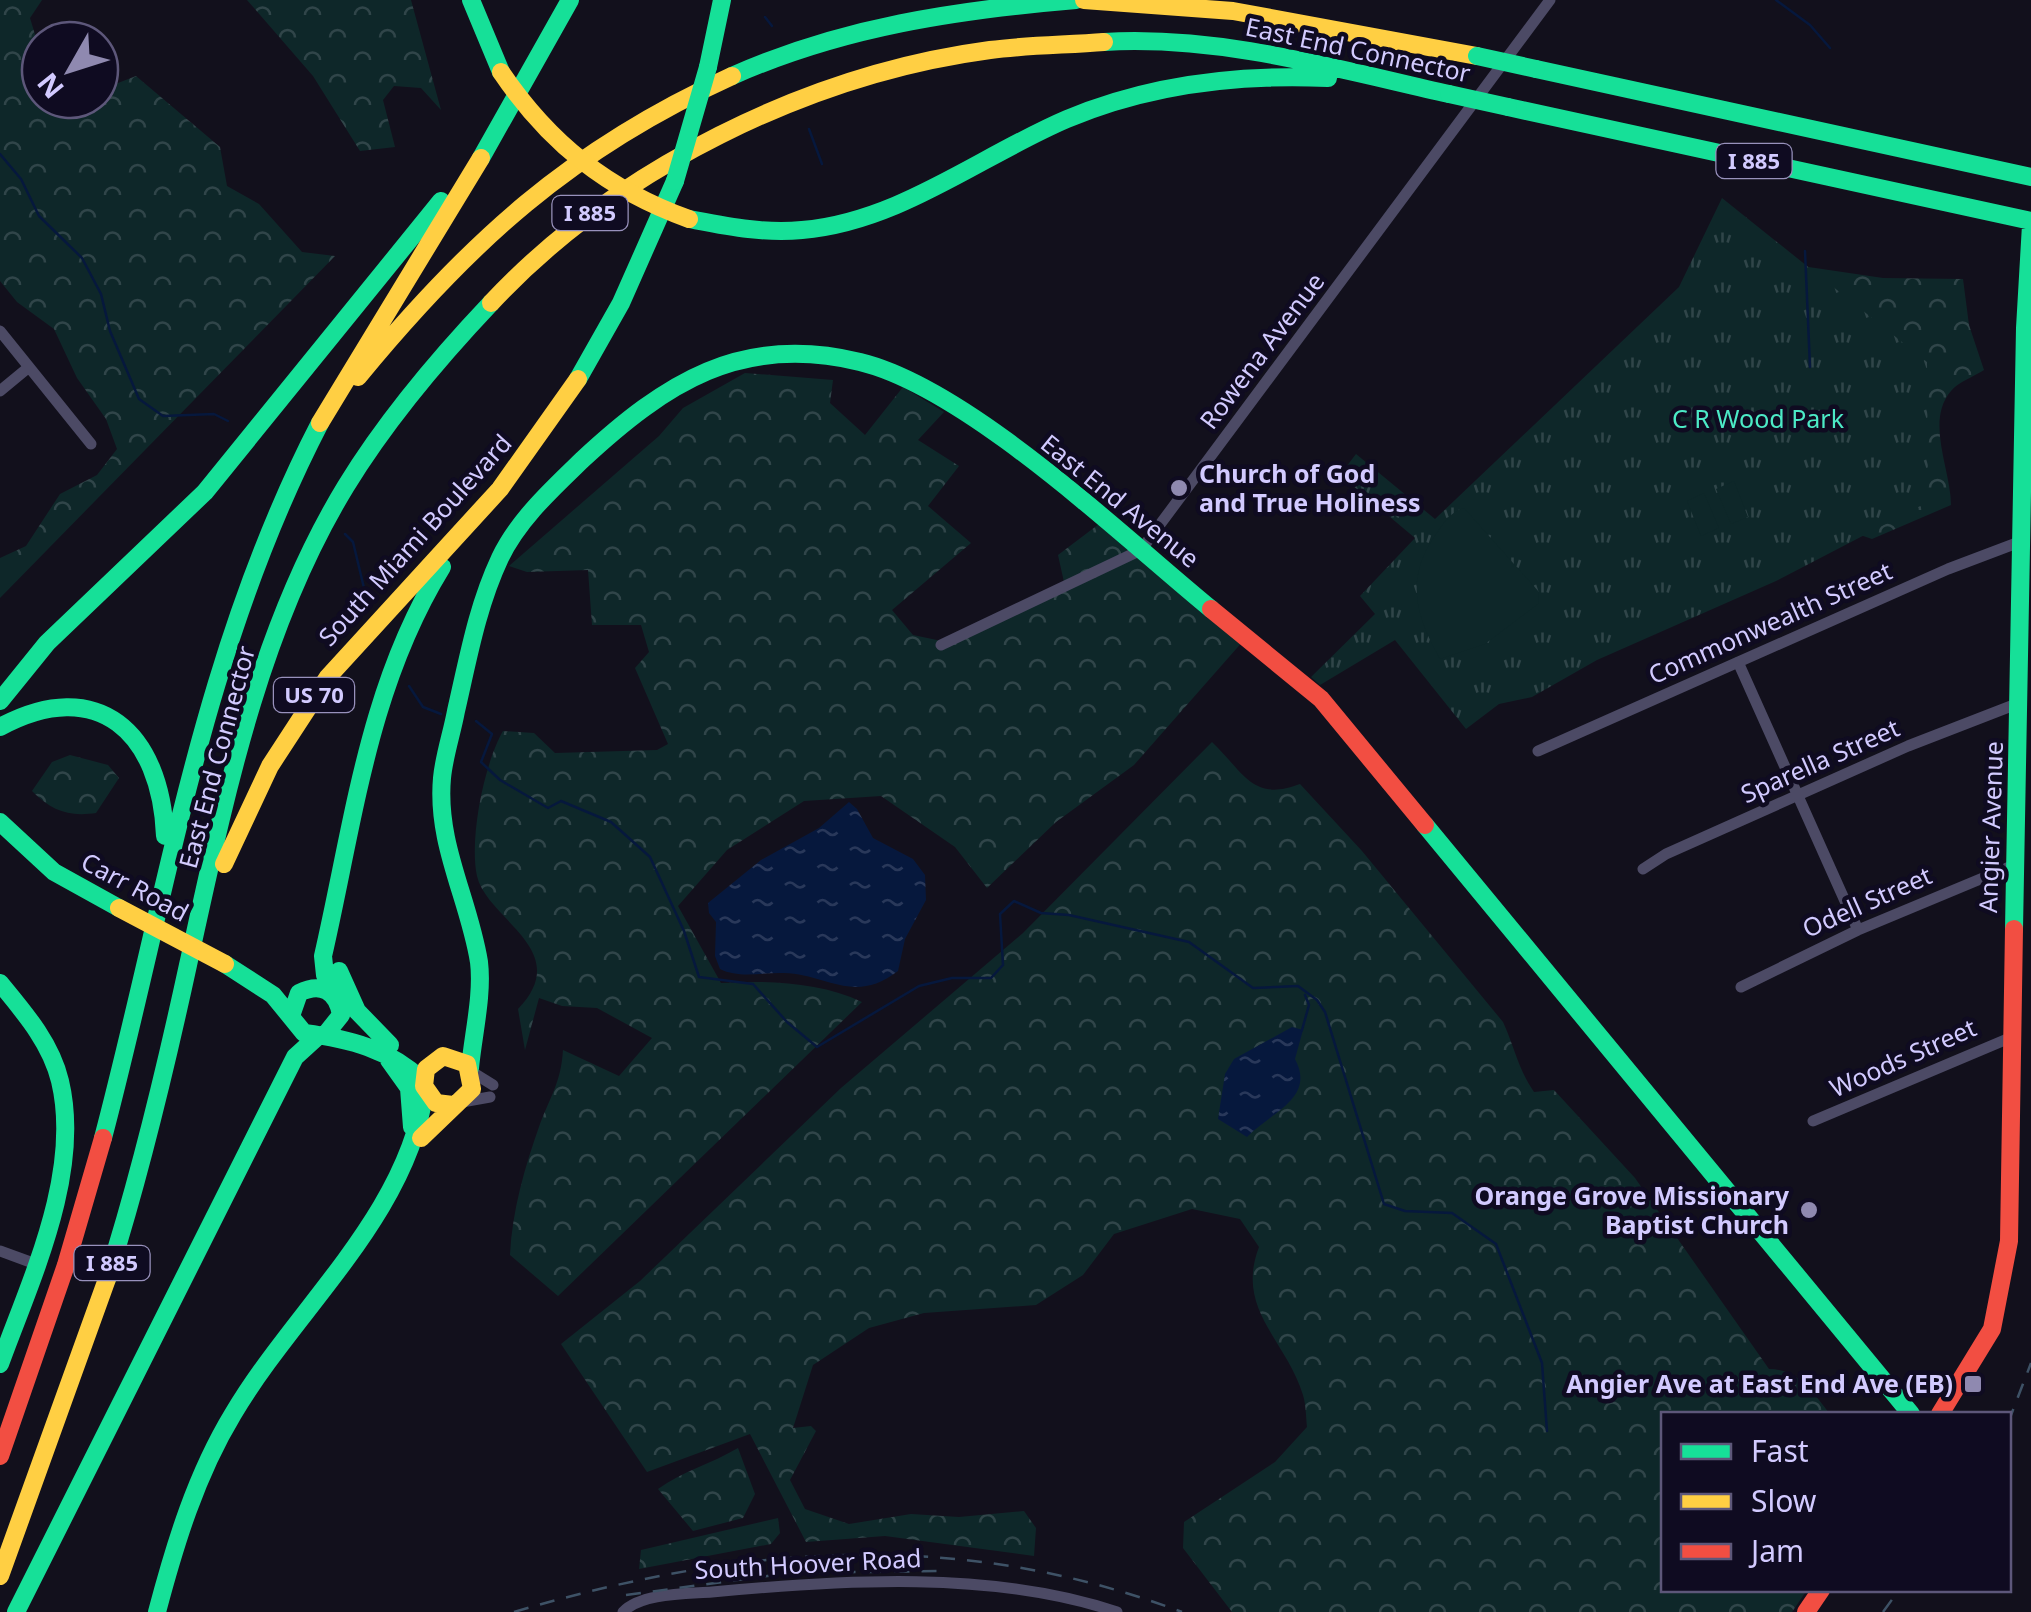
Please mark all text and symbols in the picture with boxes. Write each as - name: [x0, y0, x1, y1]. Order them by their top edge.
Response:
- street label: East End Connector: [1243, 9, 1474, 89]
- north arrow: [20, 20, 120, 120]
- text: N: [28, 66, 72, 107]
- road number: I 885: [1716, 144, 1792, 178]
- road number: I 885: [552, 196, 628, 230]
- street label: Rowena Avenue: [1191, 265, 1331, 436]
- park label: C R Wood Park: [1672, 401, 1845, 435]
- street label: South Miami Boulevard: [310, 426, 518, 652]
- street label: East End Avenue: [1034, 426, 1207, 575]
- place label: Church of God and True Holiness: [1199, 456, 1421, 519]
- marker: Church of God and True Holiness: [1168, 477, 1190, 499]
- street label: Commonwealth Street: [1642, 553, 1897, 691]
- street label: East End Connector: [170, 642, 262, 872]
- road number: US 70: [274, 678, 354, 712]
- street label: Sparella Street: [1735, 710, 1904, 810]
- street label: Angier Avenue: [1970, 740, 2010, 913]
- street label: Carr Road: [76, 844, 195, 929]
- street label: Odell Street: [1797, 857, 1937, 945]
- street label: Woods Street: [1824, 1010, 1981, 1104]
- place label: Orange Grove Missionary Baptist Church: [1475, 1178, 1790, 1241]
- marker: Orange Grove Missionary Baptist Church: [1798, 1199, 1820, 1221]
- road number: I 885: [74, 1246, 150, 1280]
- place label: Angier Ave at East End Ave (EB): [1566, 1366, 1953, 1400]
- marker: Angier Ave at East End Ave (EB): [1962, 1373, 1984, 1395]
- legend: [1661, 1412, 2011, 1592]
- text: Fast: [1751, 1430, 1809, 1471]
- text: Slow: [1751, 1480, 1817, 1521]
- text: Jam: [1748, 1530, 1804, 1571]
- street label: South Hoover Road: [694, 1540, 922, 1586]

